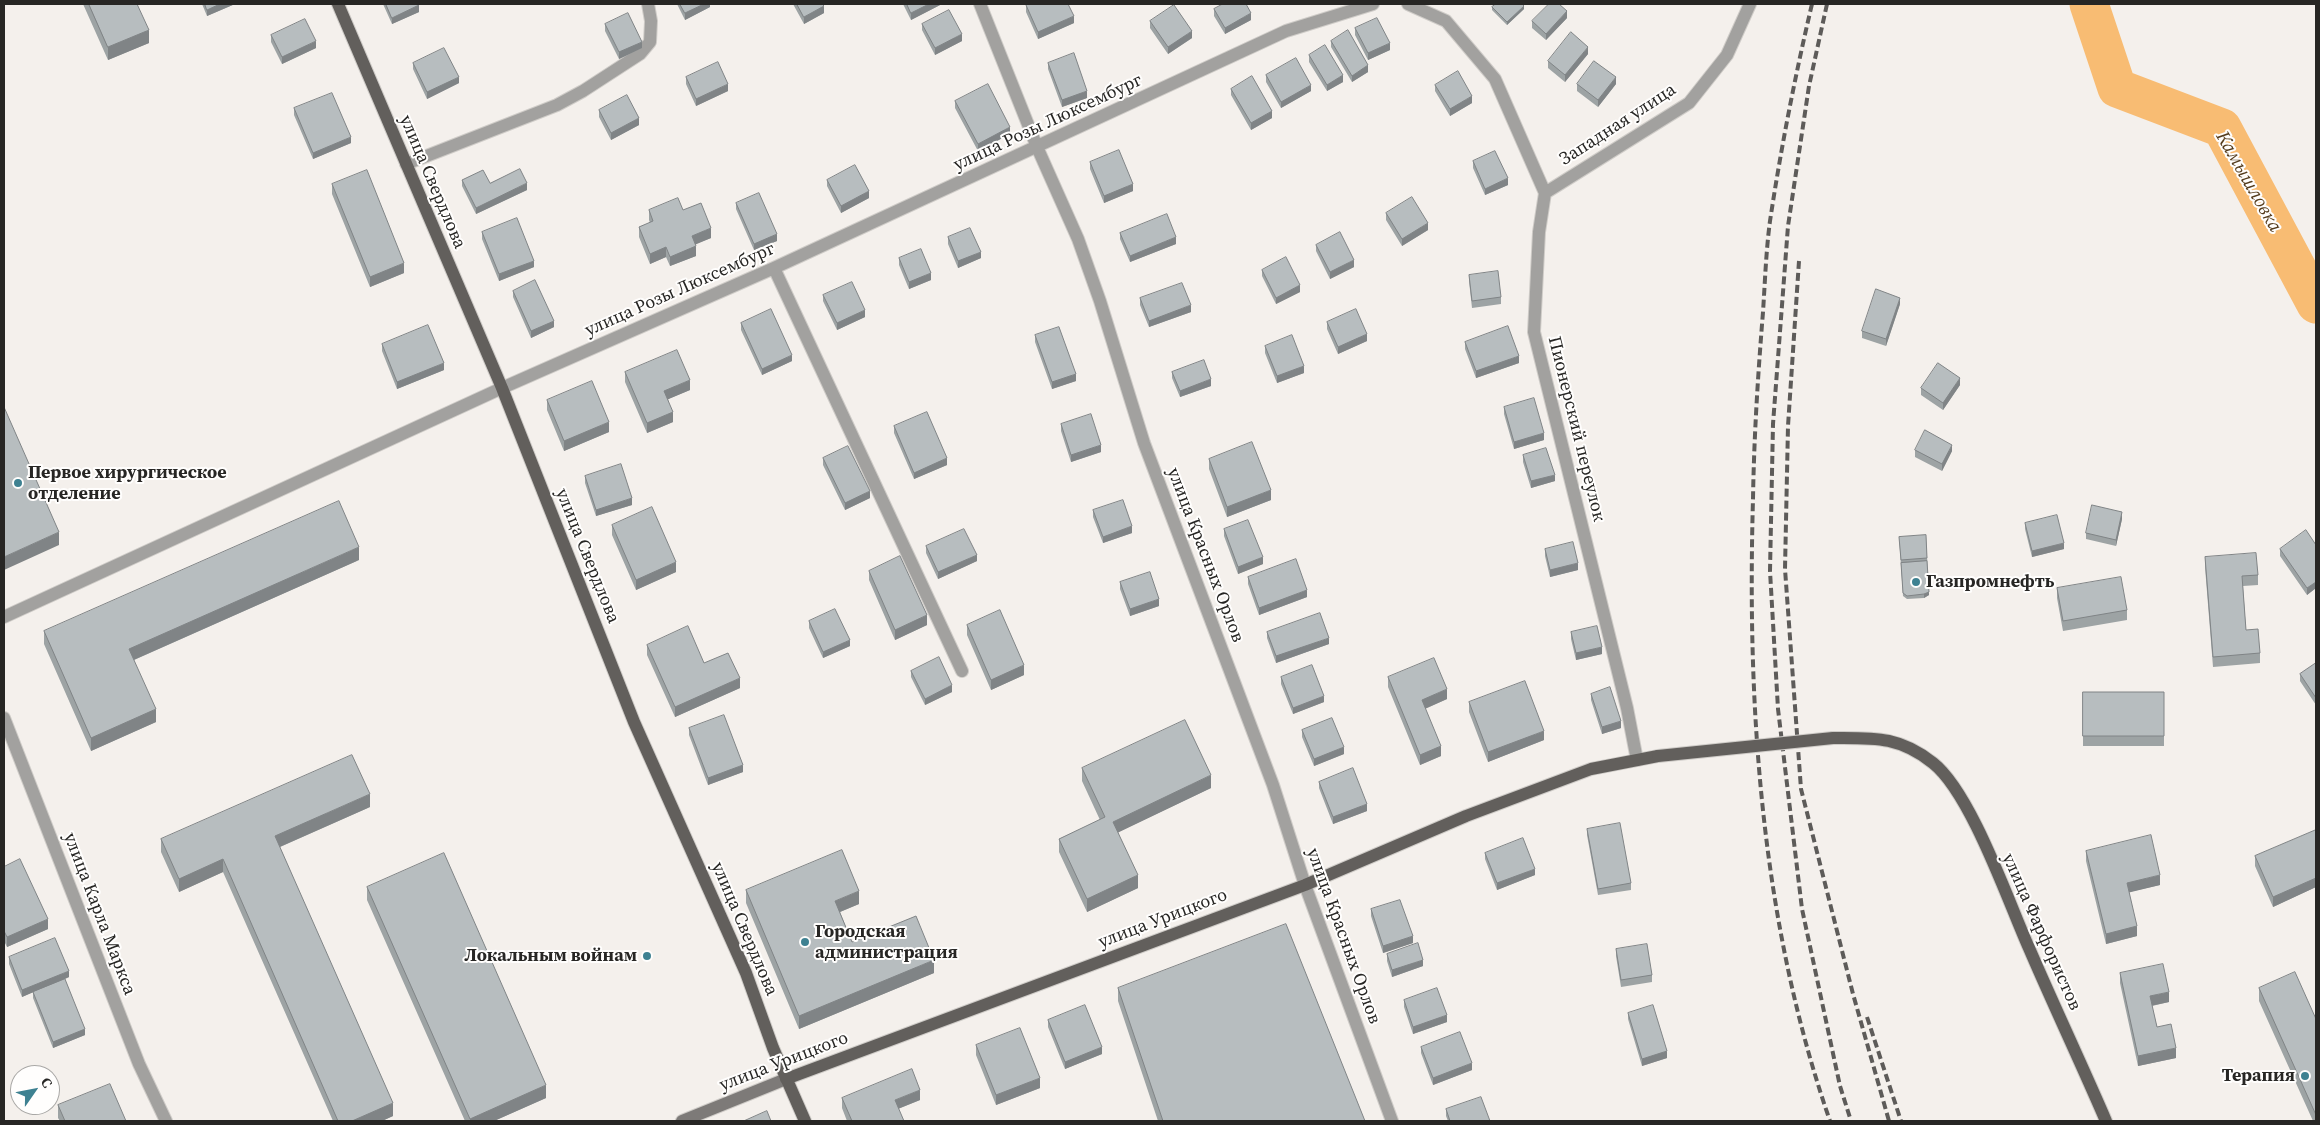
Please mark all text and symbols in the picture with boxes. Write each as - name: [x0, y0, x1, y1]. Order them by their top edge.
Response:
- street label: улица Розы Люксембург: [950, 70, 1146, 176]
- street label: Западная улица: [1556, 79, 1680, 171]
- street label: улица Свердлова: [394, 112, 470, 252]
- water label: Камышловка: [2210, 128, 2286, 236]
- street label: улица Розы Люксембург: [582, 238, 778, 342]
- street label: Пионерский переулок: [1543, 334, 1609, 524]
- place label: Первое хирургическое отделение: [28, 462, 227, 504]
- street label: улица Красных Орлов: [1162, 465, 1248, 645]
- marker: Первое хирургическое отделение: [12, 477, 24, 489]
- street label: улица Свердлова: [550, 486, 624, 626]
- place label: Газпромнефть: [1926, 571, 2054, 593]
- marker: Газпромнефть: [1910, 576, 1922, 588]
- street label: улица Карла Маркса: [58, 830, 140, 998]
- street label: улица Красных Орлов: [1301, 845, 1385, 1027]
- street label: улица Фарфористов: [1997, 850, 2085, 1014]
- street label: улица Свердлова: [706, 859, 782, 999]
- street label: улица Урицкого: [1095, 884, 1231, 954]
- place label: Городская администрация: [815, 921, 958, 964]
- marker: Городская администрация: [799, 936, 811, 948]
- place label: Локальным войнам: [464, 945, 637, 967]
- marker: Локальным войнам: [641, 950, 653, 962]
- street label: улица Урицкого: [716, 1027, 852, 1097]
- north arrow: [10, 1065, 60, 1115]
- place label: Терапия: [2222, 1065, 2295, 1087]
- marker: Терапия: [2299, 1070, 2311, 1082]
- text: С: [36, 1073, 58, 1091]

